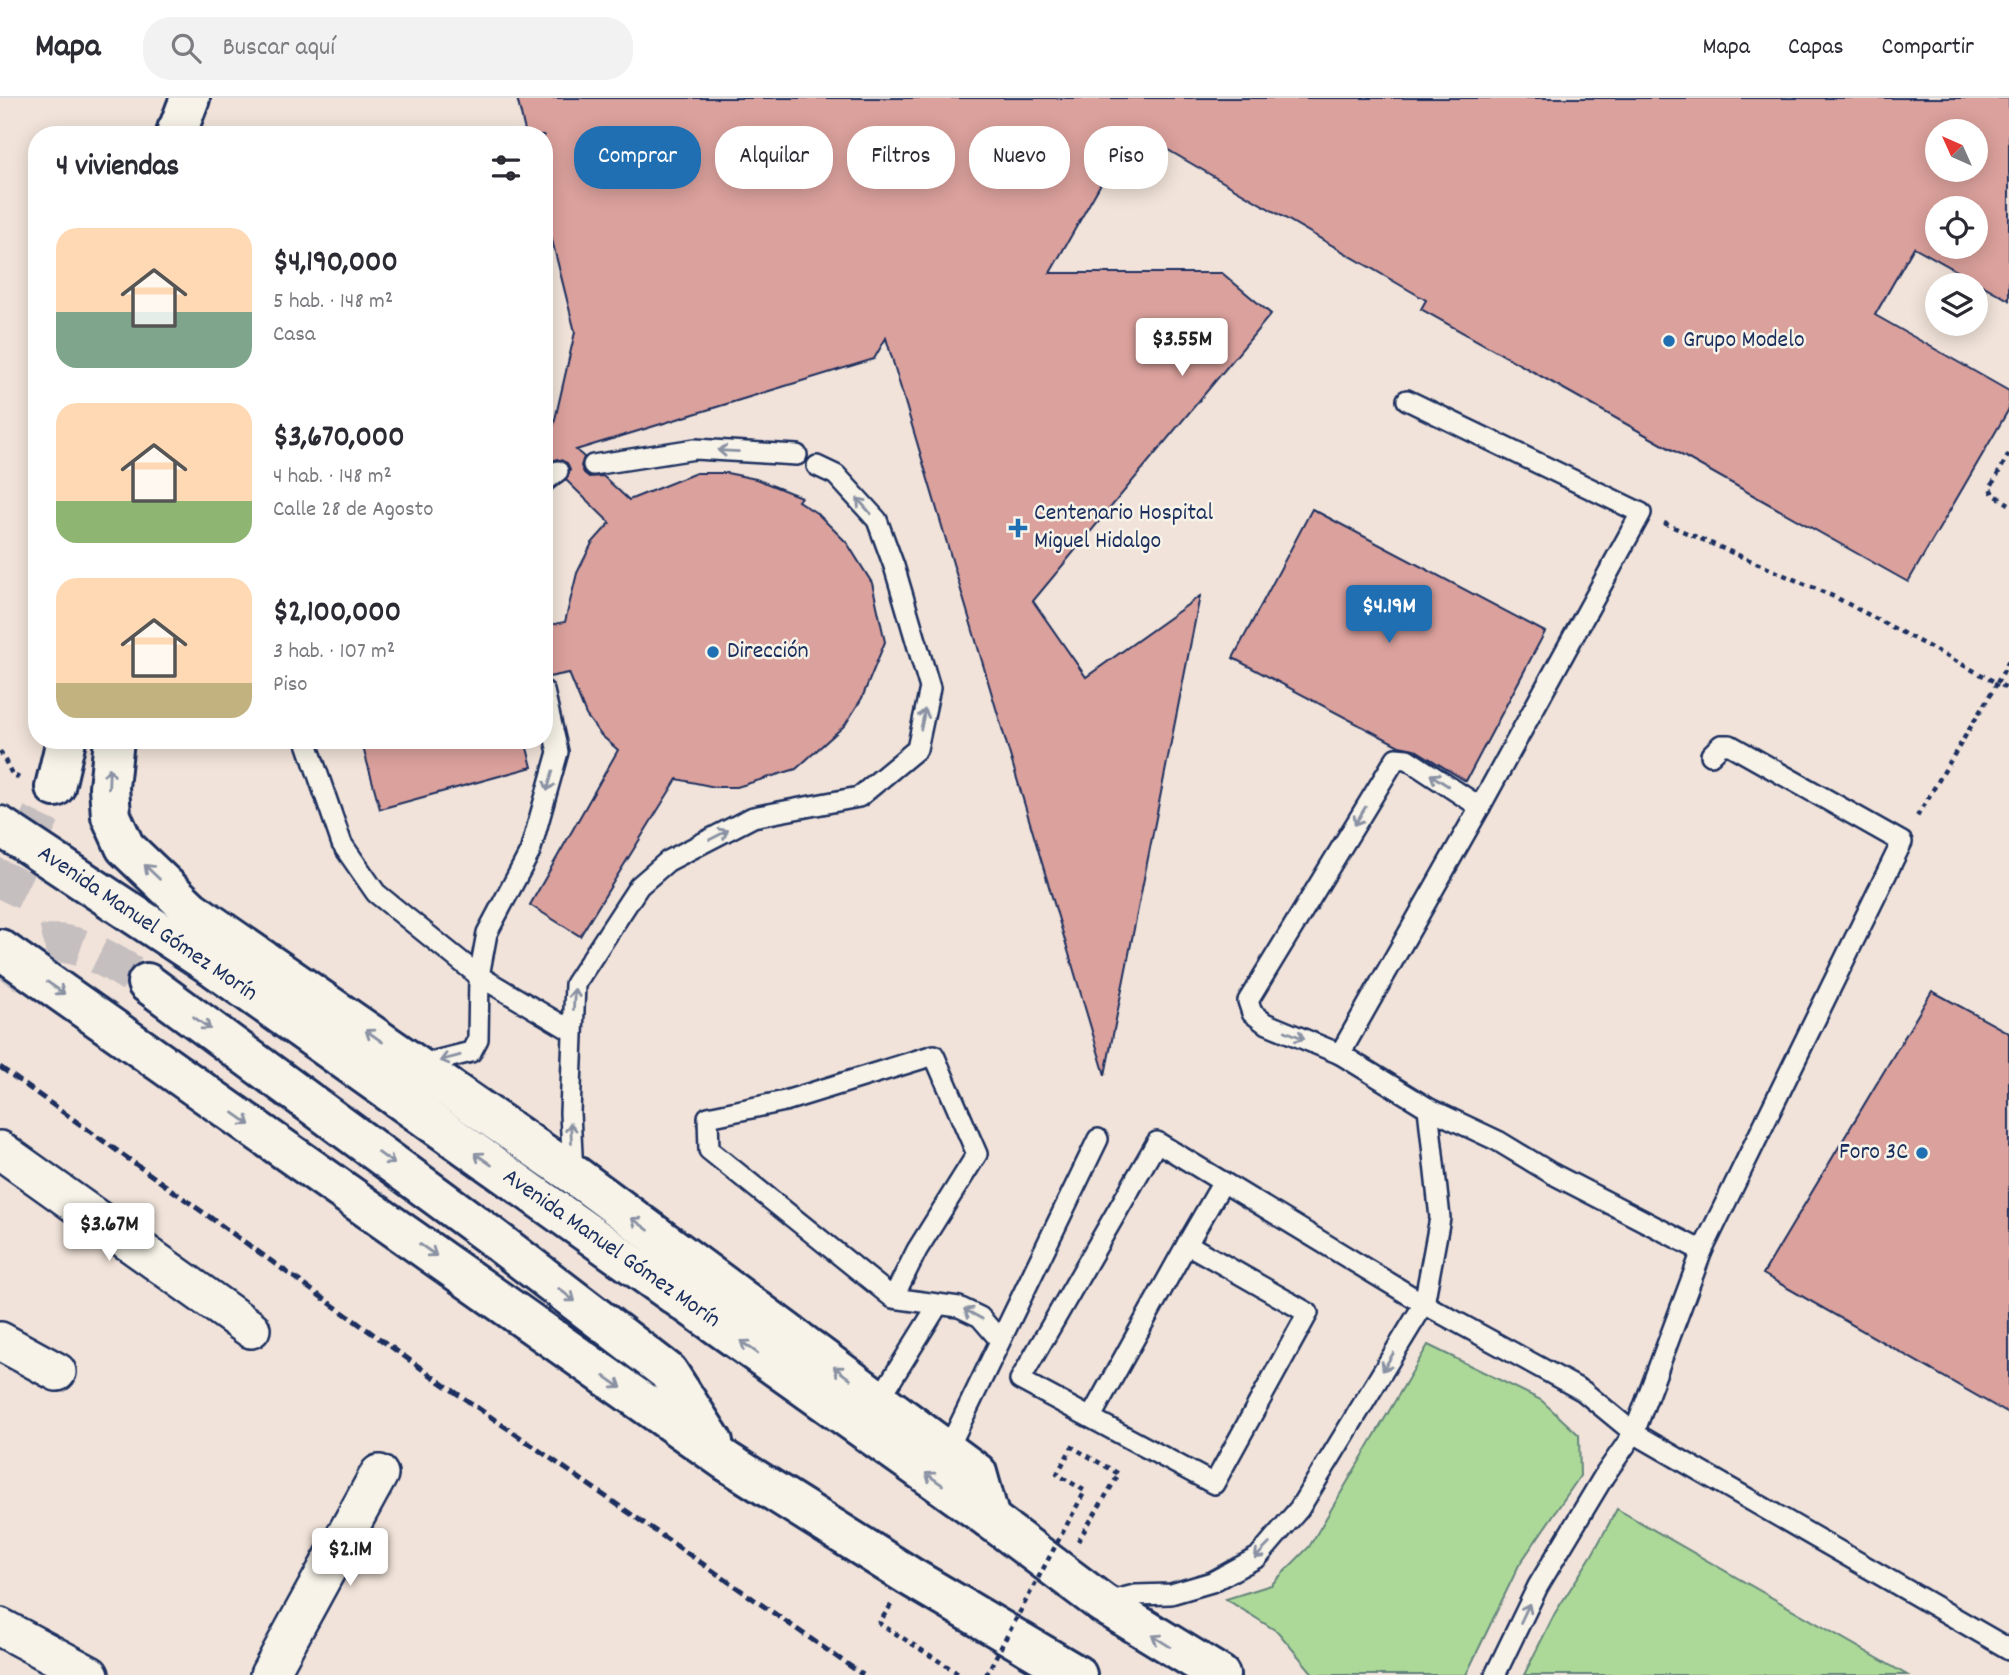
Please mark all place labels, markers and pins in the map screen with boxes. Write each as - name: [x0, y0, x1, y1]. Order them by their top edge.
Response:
- pin: $3.55M: [1125, 318, 1239, 378]
- place label: Grupo Modelo: [1683, 324, 1805, 358]
- marker: Grupo Modelo: [1661, 333, 1677, 349]
- place label: Centenario Hospital Miguel Hidalgo: [1034, 497, 1213, 559]
- marker: Centenario Hospital Miguel Hidalgo: [1008, 518, 1028, 538]
- pin: $4.19M: [1332, 586, 1446, 645]
- place label: Dirección: [727, 635, 809, 669]
- marker: Dirección: [705, 644, 721, 660]
- place label: Foro 3C: [1839, 1136, 1908, 1170]
- marker: Foro 3C: [1914, 1145, 1930, 1161]
- pin: $3.67M: [52, 1204, 166, 1263]
- pin: $2.1M: [301, 1528, 399, 1588]

